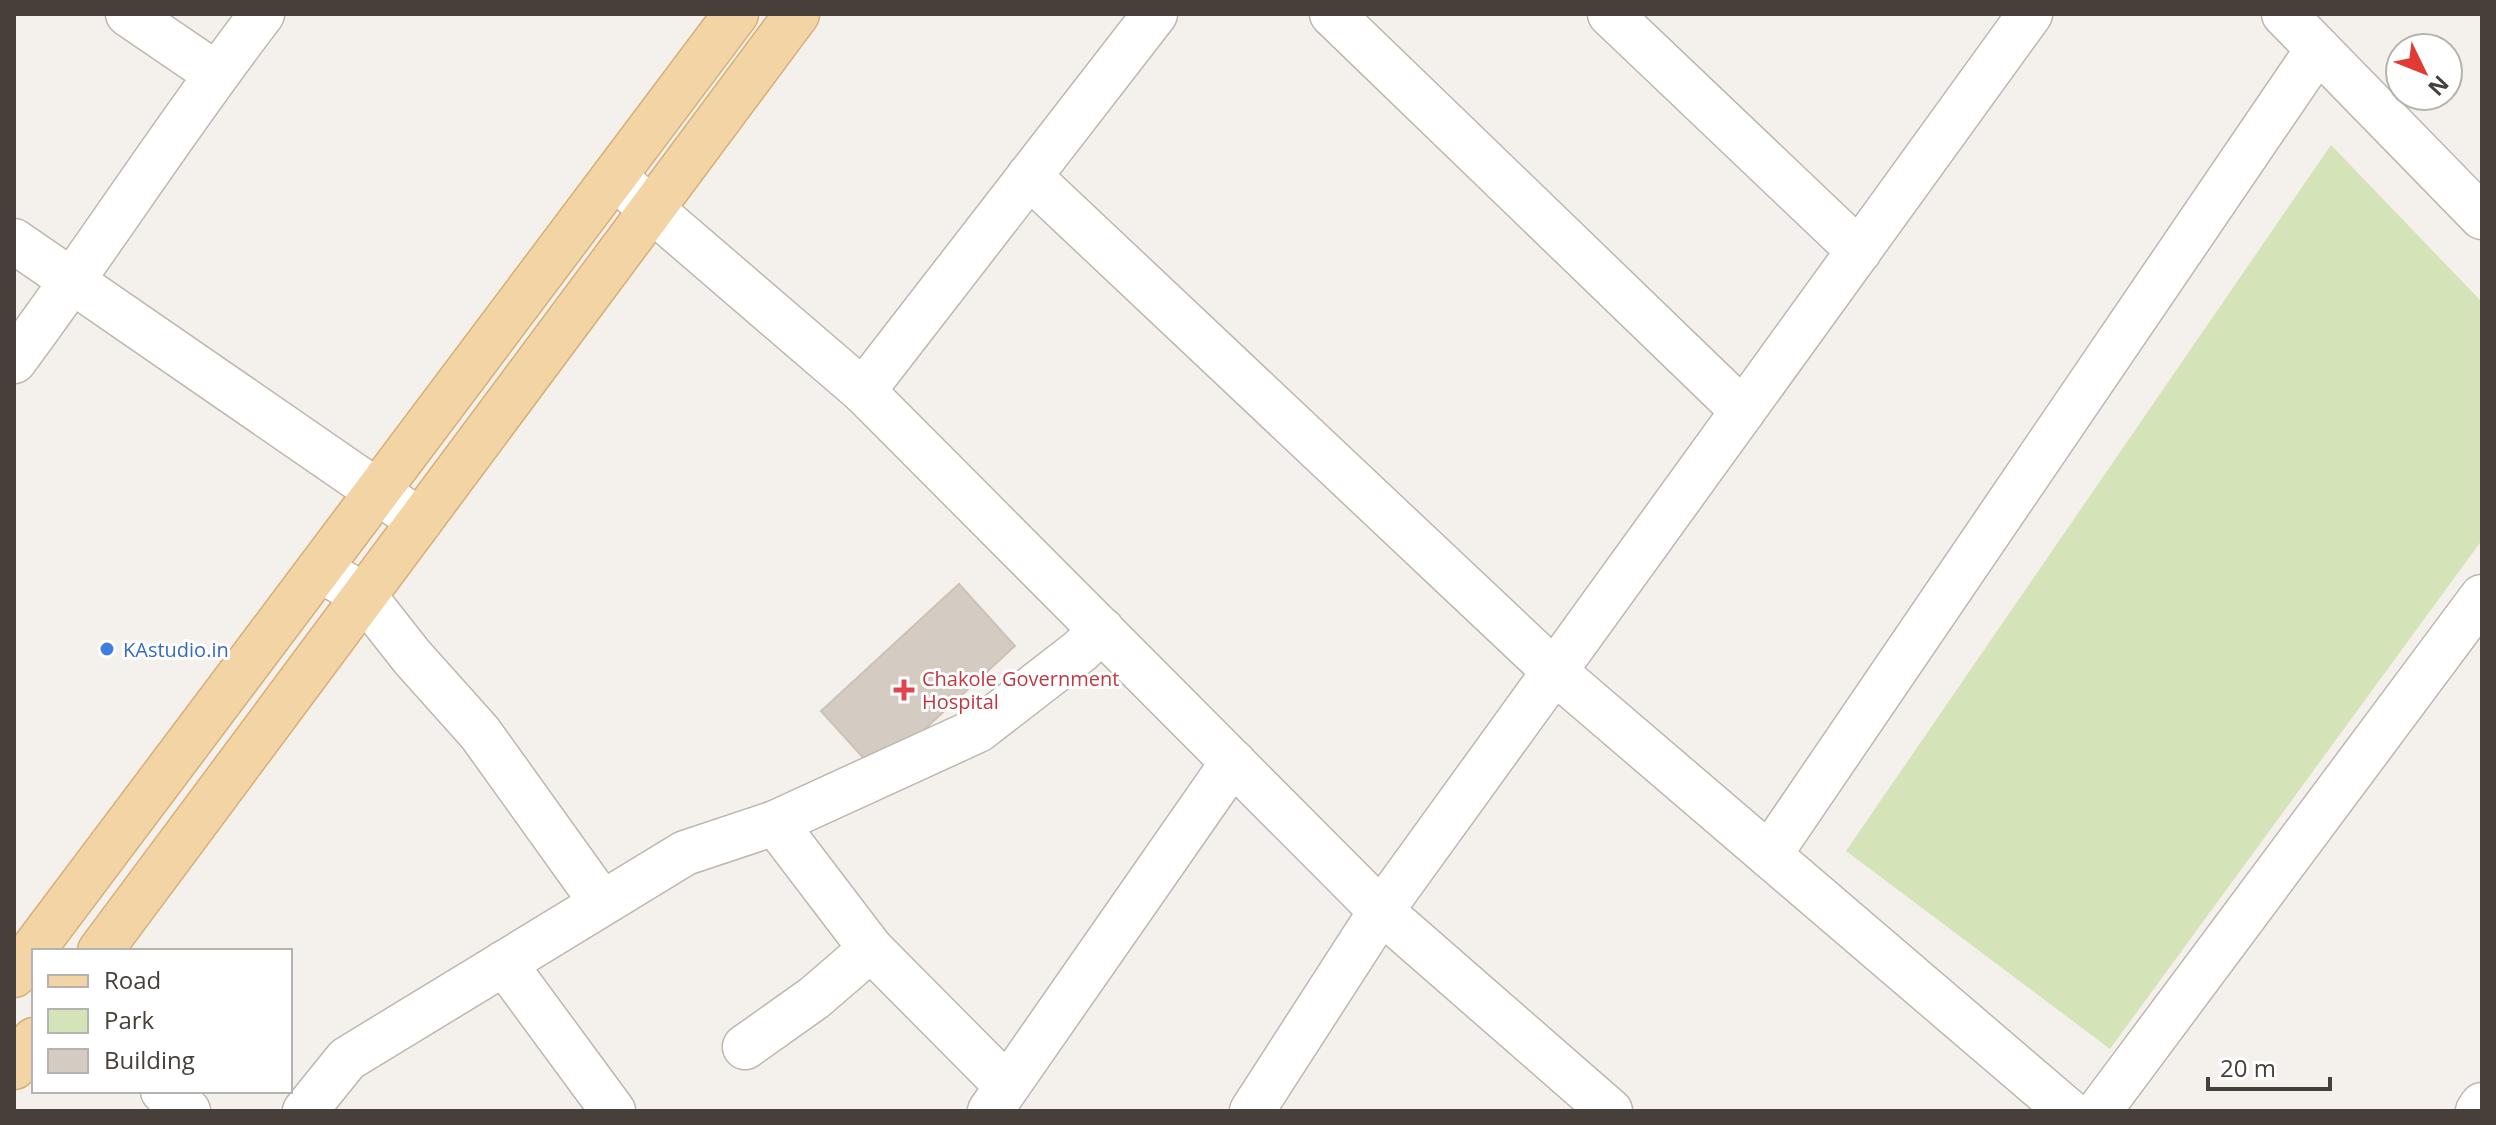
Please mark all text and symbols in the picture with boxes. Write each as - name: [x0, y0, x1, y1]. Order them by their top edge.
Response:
- north arrow: [2384, 32, 2464, 112]
- text: N: [2422, 70, 2456, 103]
- place label: KAstudio.in: [123, 636, 229, 663]
- marker: KAstudio.in: [98, 640, 116, 658]
- place label: Chakole Government Hospital: [922, 665, 1119, 715]
- marker: Chakole Government Hospital: [893, 679, 915, 701]
- legend: [32, 949, 292, 1093]
- text: Road: [104, 963, 161, 996]
- text: Park: [104, 1003, 155, 1036]
- scale bar: [2208, 1041, 2330, 1091]
- text: Building: [104, 1043, 195, 1076]
- text: 20 m: [2220, 1051, 2276, 1084]

